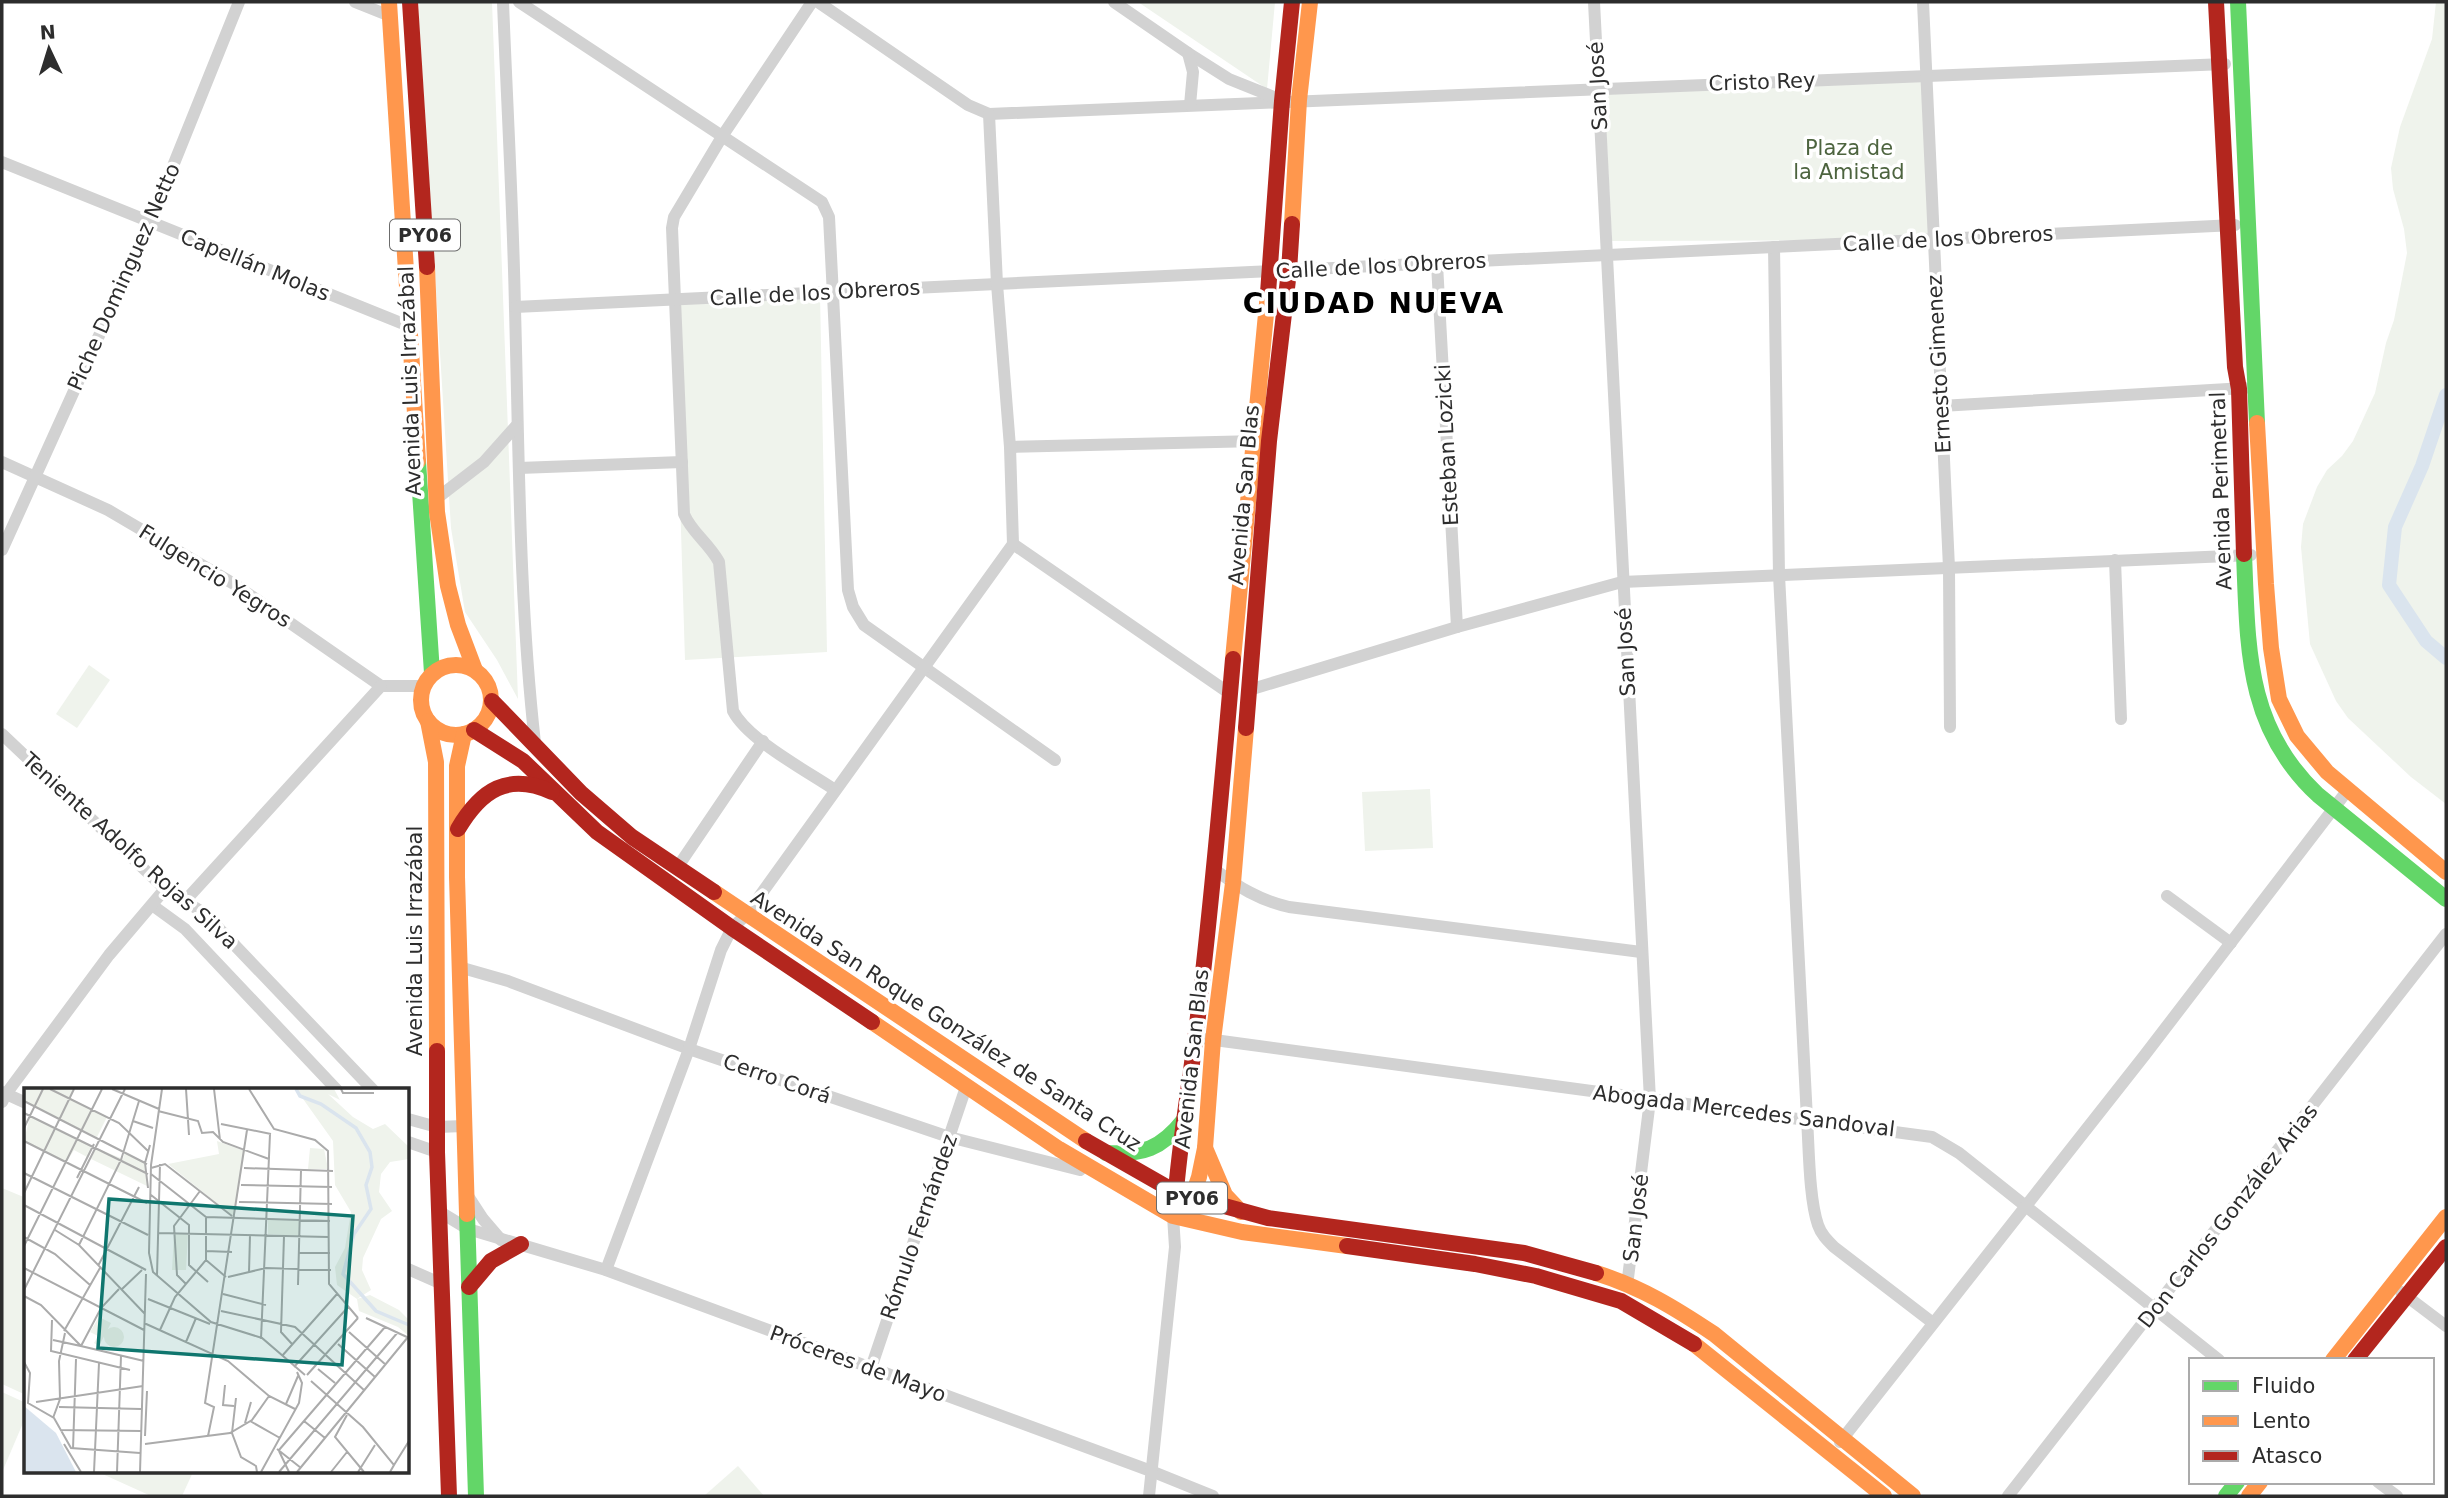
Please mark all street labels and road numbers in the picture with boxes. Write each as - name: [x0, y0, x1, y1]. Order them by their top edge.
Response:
- street label: San José: [1584, 41, 1612, 131]
- street label: Cristo Rey: [1708, 68, 1816, 96]
- street label: Piche Dominguez Netto: [63, 160, 185, 394]
- road number: PY06: [390, 219, 460, 250]
- street label: Calle de los Obreros: [1842, 221, 2054, 257]
- street label: Capellán Molas: [177, 224, 333, 306]
- street label: Calle de los Obreros: [1275, 248, 1487, 284]
- street label: Avenida Luis Irrazábal: [394, 265, 426, 497]
- street label: Ernesto Gimenez: [1922, 274, 1956, 454]
- street label: Calle de los Obreros: [709, 275, 921, 311]
- street label: Esteban Lozicki: [1431, 363, 1463, 527]
- street label: Avenida Perimetral: [2206, 391, 2236, 591]
- street label: Avenida San Blas: [1224, 404, 1264, 586]
- street label: Fulgencio Yegros: [135, 520, 295, 632]
- street label: San José: [1612, 607, 1640, 697]
- street label: Teniente Adolfo Rojas Silva: [17, 747, 243, 954]
- street label: Avenida Luis Irrazábal: [403, 826, 427, 1056]
- street label: Avenida San Roque González de Santa Cruz: [747, 886, 1145, 1156]
- street label: Avenida San Blas: [1171, 968, 1213, 1150]
- street label: Cerro Corá: [720, 1049, 834, 1109]
- street label: Abogada Mercedes Sandoval: [1592, 1081, 1896, 1141]
- street label: Don Carlos González Arias: [2133, 1100, 2323, 1332]
- street label: Rómulo Fernández: [876, 1131, 962, 1323]
- street label: San José: [1619, 1172, 1653, 1264]
- road number: PY06: [1157, 1182, 1227, 1214]
- street label: Próceres de Mayo: [767, 1321, 949, 1407]

